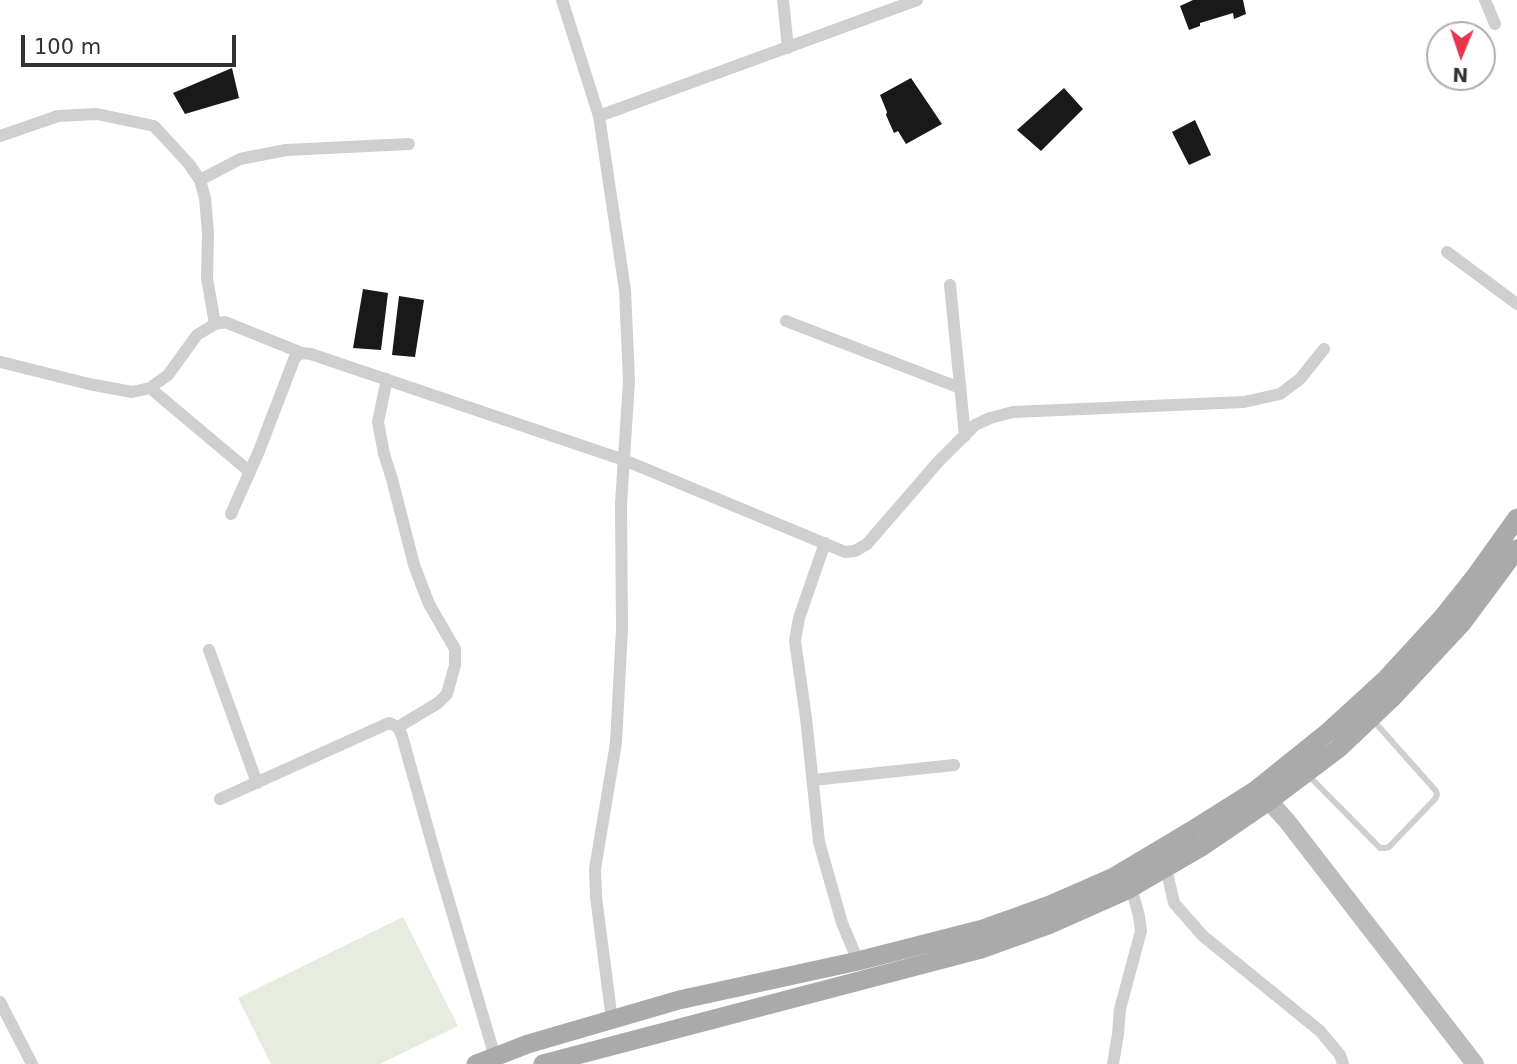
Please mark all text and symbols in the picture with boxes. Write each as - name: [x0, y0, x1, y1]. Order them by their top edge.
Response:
- scale bar: [24, 21, 240, 65]
- north arrow: [1426, 21, 1496, 91]
- text: 100 m: [34, 35, 101, 59]
- text: N: [1452, 64, 1469, 86]

